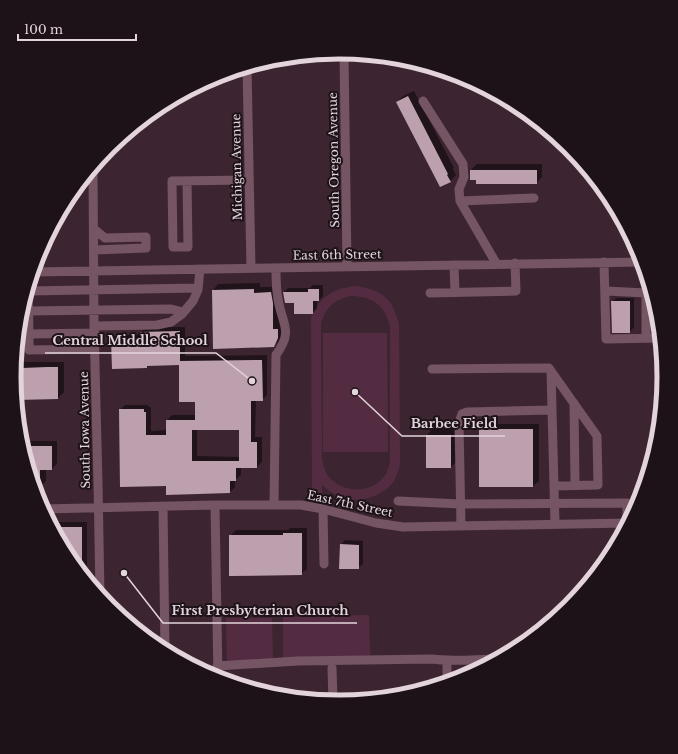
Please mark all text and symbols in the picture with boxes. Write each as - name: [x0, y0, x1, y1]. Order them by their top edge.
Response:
- scale bar: [18, 16, 136, 42]
- text: 100 m: [24, 22, 63, 37]
- street label: South Oregon Avenue: [325, 92, 342, 228]
- street label: Michigan Avenue: [228, 113, 245, 220]
- street label: East 6th Street: [292, 246, 382, 263]
- callout: Central Middle School: [45, 328, 216, 353]
- text: Central Middle School: [52, 332, 208, 349]
- street label: South Iowa Avenue: [76, 371, 93, 489]
- callout: Barbee Field: [402, 411, 505, 436]
- text: Barbee Field: [411, 415, 497, 432]
- street label: East 7th Street: [306, 487, 395, 520]
- callout: First Presbyterian Church: [163, 598, 357, 623]
- text: First Presbyterian Church: [171, 602, 349, 619]

